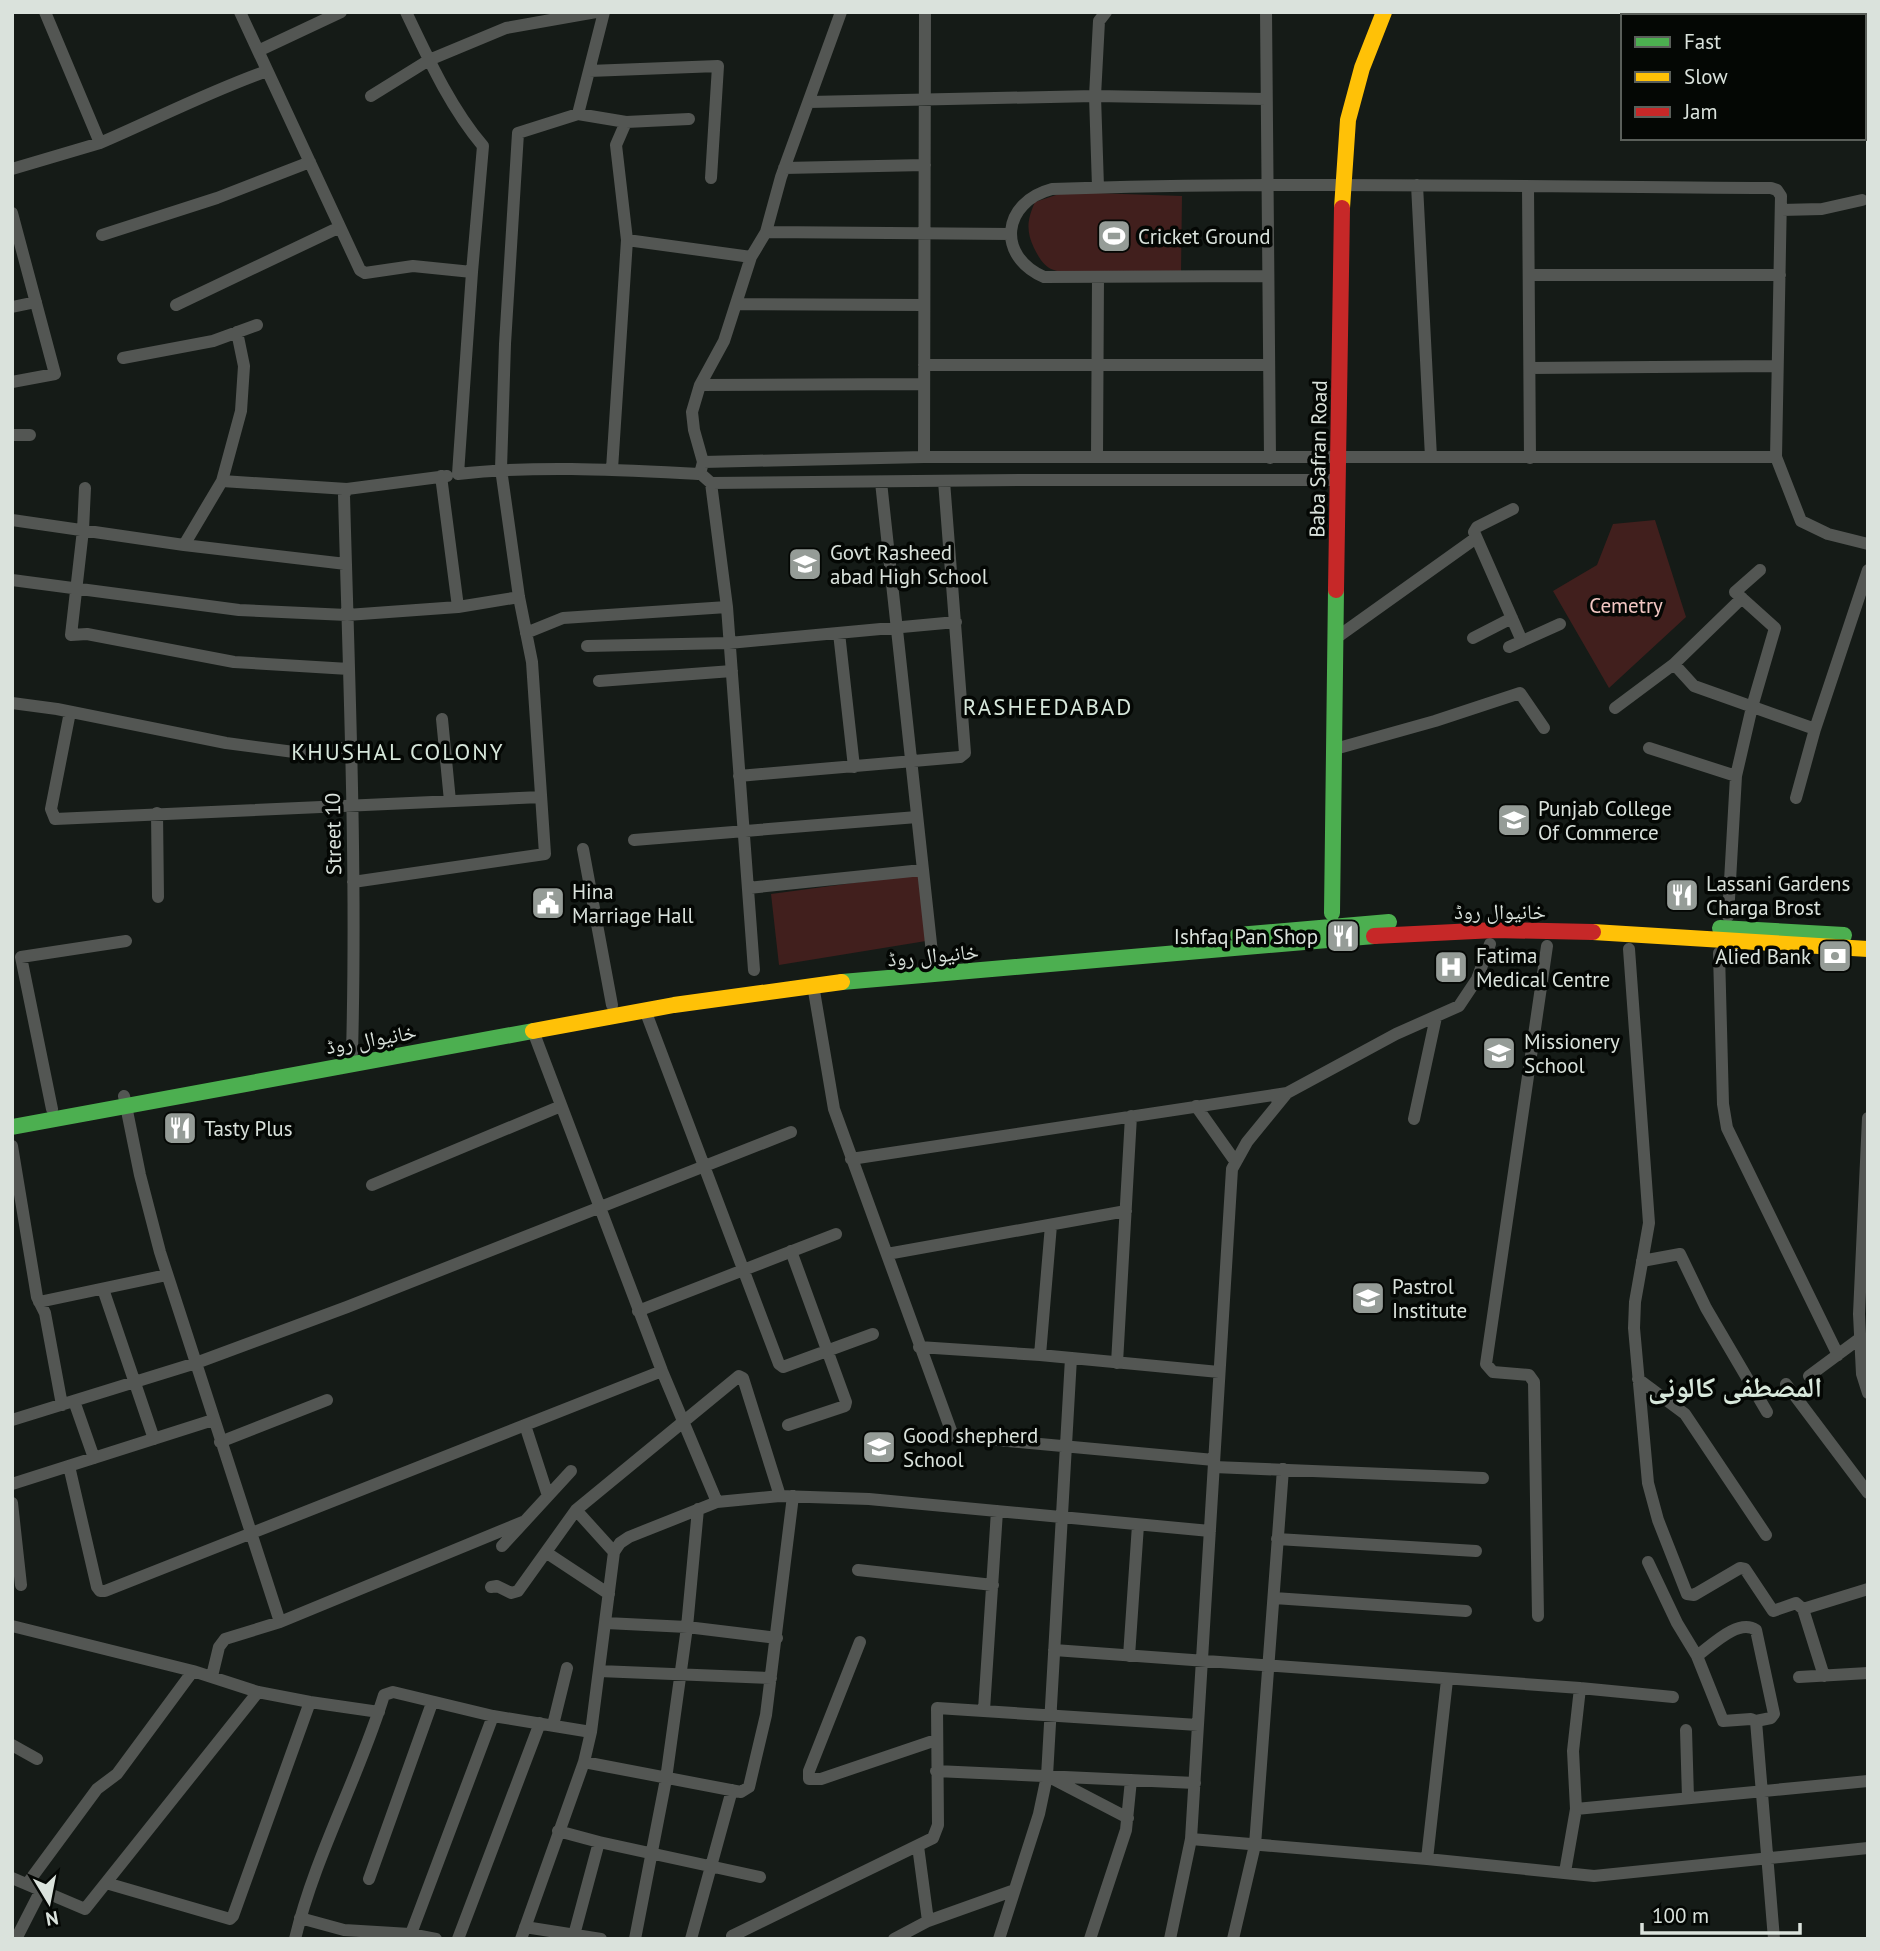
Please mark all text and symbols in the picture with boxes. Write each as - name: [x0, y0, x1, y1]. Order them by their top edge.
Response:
- legend: [1621, 14, 1866, 140]
- text: Fast: [1684, 28, 1721, 55]
- text: Slow: [1684, 63, 1728, 90]
- text: Jam: [1683, 98, 1718, 125]
- sports icon: Cricket Ground: [1095, 217, 1133, 255]
- place label: Cricket Ground: [1138, 223, 1270, 250]
- street label: Baba Safran Road: [1303, 380, 1333, 538]
- place label: Govt Rasheed abad High School: [830, 539, 988, 590]
- school or university icon: Govt Rasheed abad High School: [786, 545, 824, 583]
- park label: Cemetry: [1589, 592, 1663, 619]
- district label: RASHEEDABAD: [963, 692, 1133, 721]
- district label: KHUSHAL COLONY: [291, 737, 505, 766]
- street label: Street 10: [319, 793, 347, 875]
- place label: Punjab College Of Commerce: [1538, 795, 1672, 846]
- school or university icon: Punjab College Of Commerce: [1495, 801, 1533, 839]
- place label: Lassani Gardens Charga Brost: [1706, 870, 1850, 921]
- restaurant icon: Lassani Gardens Charga Brost: [1663, 876, 1701, 914]
- place label: Hina Marriage Hall: [572, 878, 694, 929]
- public building icon: Hina Marriage Hall: [529, 884, 567, 922]
- street label: خانیوال روڈ: [1454, 898, 1546, 925]
- restaurant icon: Ishfaq Pan Shop: [1324, 917, 1362, 955]
- place label: Ishfaq Pan Shop: [1174, 923, 1318, 950]
- bank icon: Alied Bank: [1816, 937, 1854, 975]
- street label: خانیوال روڈ: [886, 938, 980, 972]
- place label: Fatima Medical Centre: [1476, 942, 1610, 993]
- place label: Alied Bank: [1715, 943, 1811, 970]
- hospital icon: Fatima Medical Centre: [1432, 948, 1470, 986]
- street label: خانیوال روڈ: [324, 1018, 418, 1060]
- place label: Missionery School: [1524, 1028, 1620, 1079]
- school or university icon: Missionery School: [1480, 1034, 1518, 1072]
- restaurant icon: Tasty Plus: [161, 1109, 199, 1147]
- place label: Tasty Plus: [204, 1115, 293, 1142]
- place label: Pastrol Institute: [1392, 1273, 1467, 1324]
- school or university icon: Pastrol Institute: [1349, 1279, 1387, 1317]
- district label: المصطفی کالونی: [1648, 1368, 1822, 1405]
- place label: Good shepherd School: [903, 1422, 1038, 1473]
- school or university icon: Good shepherd School: [860, 1428, 898, 1466]
- north arrow: [14, 1867, 84, 1937]
- scale bar: [1642, 1892, 1800, 1936]
- text: 100 m: [1652, 1902, 1709, 1929]
- text: N: [44, 1906, 60, 1932]

